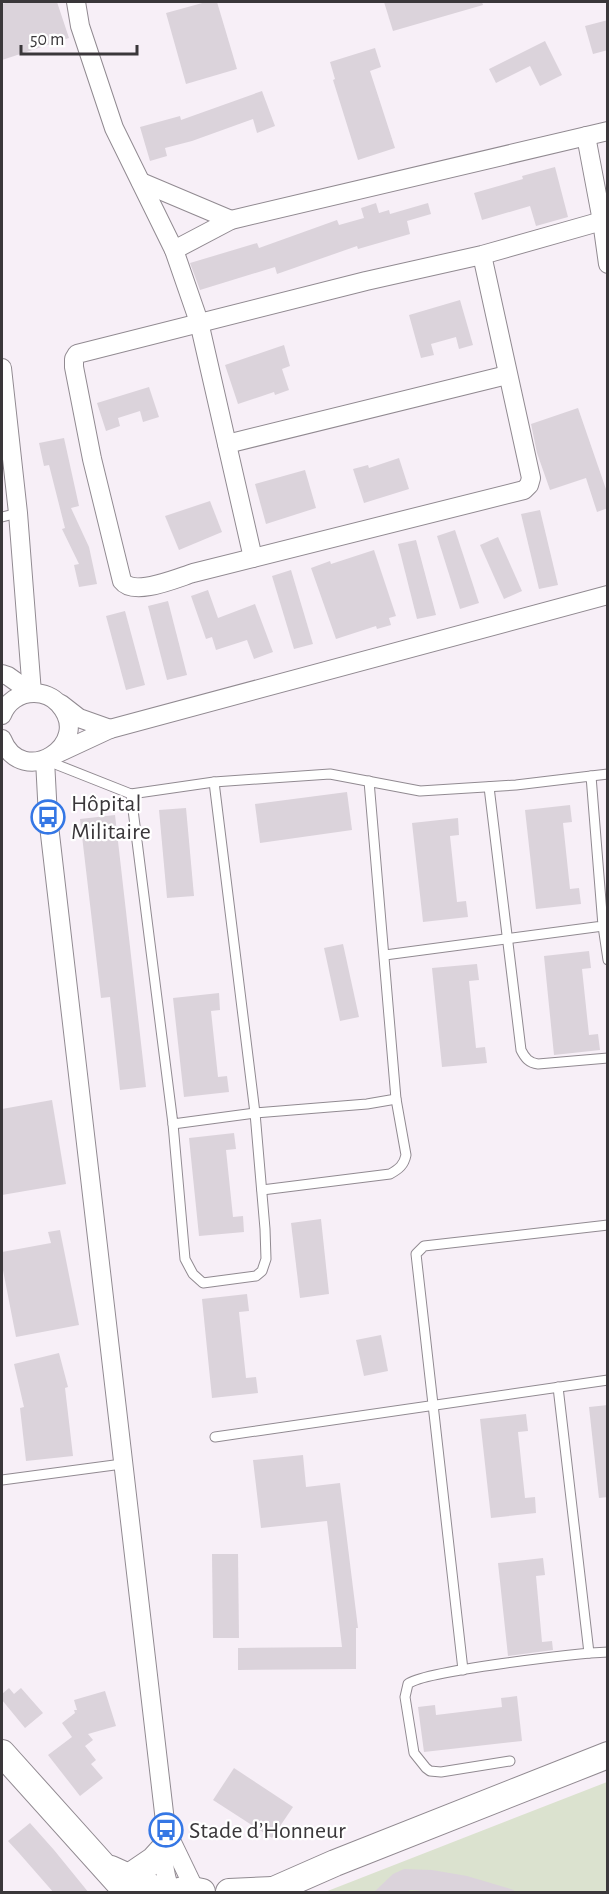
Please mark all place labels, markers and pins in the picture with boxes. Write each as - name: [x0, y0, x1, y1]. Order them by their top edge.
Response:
- place label: Hôpital Militaire: [71, 792, 151, 844]
- bus stop icon: Hôpital Militaire: [30, 799, 66, 835]
- bus stop icon: Stade d’Honneur: [148, 1812, 184, 1848]
- place label: Stade d’Honneur: [189, 1819, 346, 1843]

